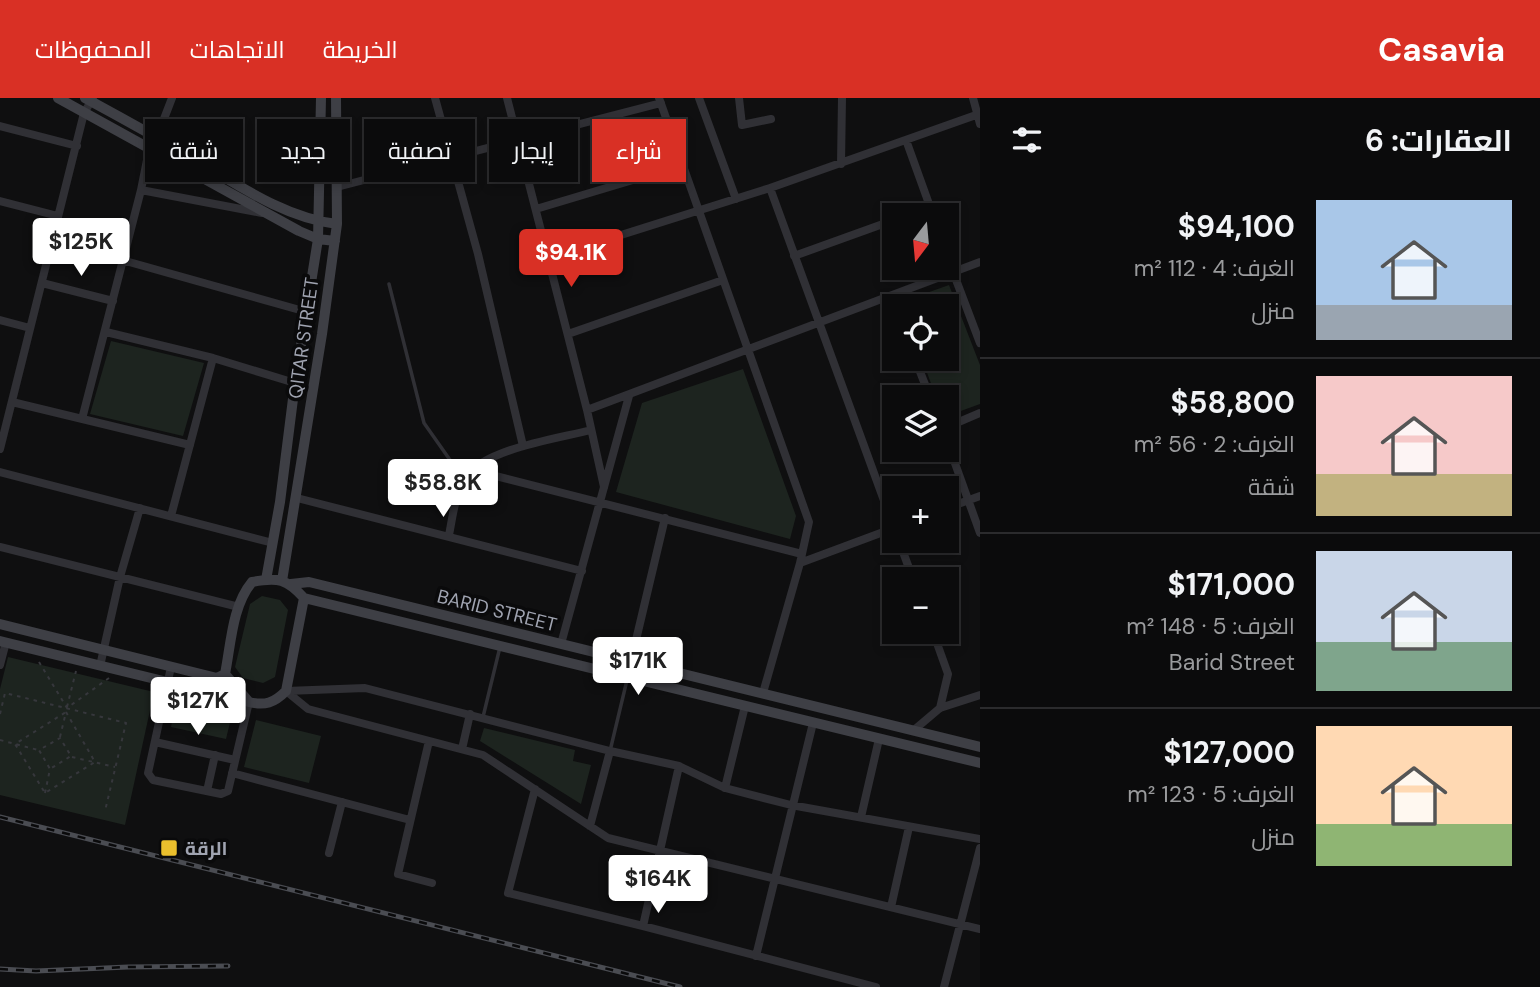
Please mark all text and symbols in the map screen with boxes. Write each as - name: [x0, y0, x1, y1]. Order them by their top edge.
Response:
- text: Casavia: [1378, 28, 1505, 71]
- text: المحفوظات: [35, 34, 152, 65]
- text: الاتجاهات: [190, 34, 285, 65]
- text: الخريطة: [323, 34, 398, 65]
- chip: شقة: [145, 119, 243, 182]
- chip: جديد: [257, 119, 350, 182]
- chip: تصفية: [364, 119, 475, 182]
- chip: إيجار: [489, 119, 578, 182]
- chip: شراء: [592, 119, 686, 182]
- icon: filters: [1008, 121, 1046, 159]
- text: العقارات: 6: [1365, 121, 1512, 160]
- north arrow: [882, 203, 959, 280]
- map controls: [882, 203, 959, 644]
- text: $94,100: [1178, 207, 1295, 246]
- pin: $125K: [32, 218, 130, 278]
- text: $125K: [49, 226, 113, 256]
- icon: home: [1372, 228, 1456, 312]
- pin: $94.1K: [514, 230, 628, 289]
- text: $94.1K: [535, 237, 607, 267]
- text: الغرف: 4 · 112 m²: [1134, 253, 1295, 283]
- street label: QITAR STREET: [283, 276, 324, 400]
- button: locate: [882, 294, 959, 371]
- text: منزل: [1251, 296, 1295, 326]
- text: $58,800: [1171, 383, 1295, 422]
- button: layers: [882, 385, 959, 462]
- icon: home: [1372, 404, 1456, 488]
- text: الغرف: 2 · 56 m²: [1134, 429, 1295, 459]
- pin: $58.8K: [386, 460, 500, 519]
- text: $58.8K: [404, 467, 482, 497]
- text: شقة: [1248, 472, 1295, 502]
- button: +: [882, 476, 959, 553]
- text: $171,000: [1168, 565, 1295, 604]
- button: −: [882, 567, 959, 644]
- icon: home: [1372, 579, 1456, 663]
- street label: BARID STREET: [434, 584, 560, 638]
- text: الغرف: 5 · 148 m²: [1126, 611, 1295, 641]
- pin: $171K: [589, 638, 687, 697]
- text: $171K: [609, 645, 667, 675]
- text: Barid Street: [1169, 647, 1295, 677]
- pin: $127K: [149, 678, 247, 737]
- text: $127K: [167, 685, 229, 715]
- text: $127,000: [1164, 733, 1295, 772]
- icon: home: [1372, 754, 1456, 838]
- text: الغرف: 5 · 123 m²: [1127, 779, 1295, 809]
- text: منزل: [1251, 822, 1295, 852]
- place label: الرقة: [185, 836, 228, 861]
- marker: الرقة: [159, 838, 179, 858]
- pin: $164K: [609, 856, 707, 915]
- text: $164K: [625, 863, 691, 893]

